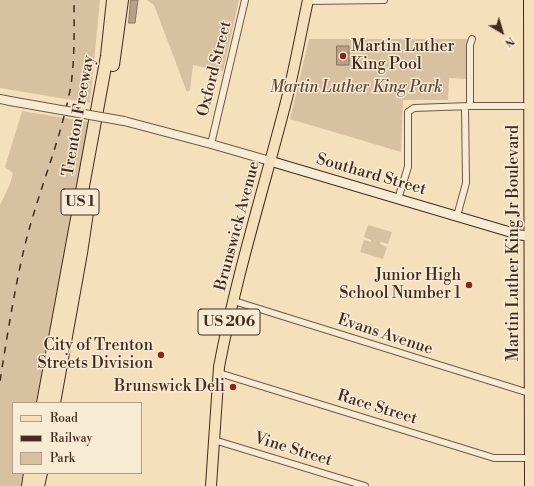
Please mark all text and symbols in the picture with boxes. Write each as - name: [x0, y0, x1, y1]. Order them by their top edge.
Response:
- north arrow: [482, 12, 522, 52]
- street label: Oxford Street: [194, 19, 236, 119]
- text: N: [502, 33, 517, 50]
- place label: Martin Luther King Pool: [351, 37, 454, 75]
- marker: Martin Luther King Pool: [338, 51, 348, 61]
- street label: Trenton Freeway: [59, 54, 99, 178]
- park label: Martin Luther King Park: [270, 78, 442, 98]
- street label: Martin Luther King Jr Boulevard: [504, 125, 524, 361]
- street label: Southard Street: [314, 150, 428, 200]
- street label: Brunswick Avenue: [211, 159, 265, 293]
- road number: US 1: [61, 189, 99, 215]
- place label: Junior High School Number 1: [339, 266, 461, 304]
- marker: Junior High School Number 1: [464, 280, 474, 290]
- road number: US 206: [198, 309, 260, 335]
- street label: Evans Avenue: [335, 311, 435, 359]
- place label: City of Trenton Streets Division: [37, 336, 153, 374]
- marker: City of Trenton Streets Division: [156, 350, 166, 360]
- place label: Brunswick Deli: [114, 377, 225, 397]
- marker: Brunswick Deli: [228, 382, 238, 392]
- street label: Race Street: [335, 387, 419, 429]
- legend: [12, 402, 142, 474]
- text: Road: [50, 411, 78, 426]
- street label: Vine Street: [252, 429, 334, 471]
- text: Railway: [50, 431, 92, 446]
- text: Park: [50, 451, 75, 466]

